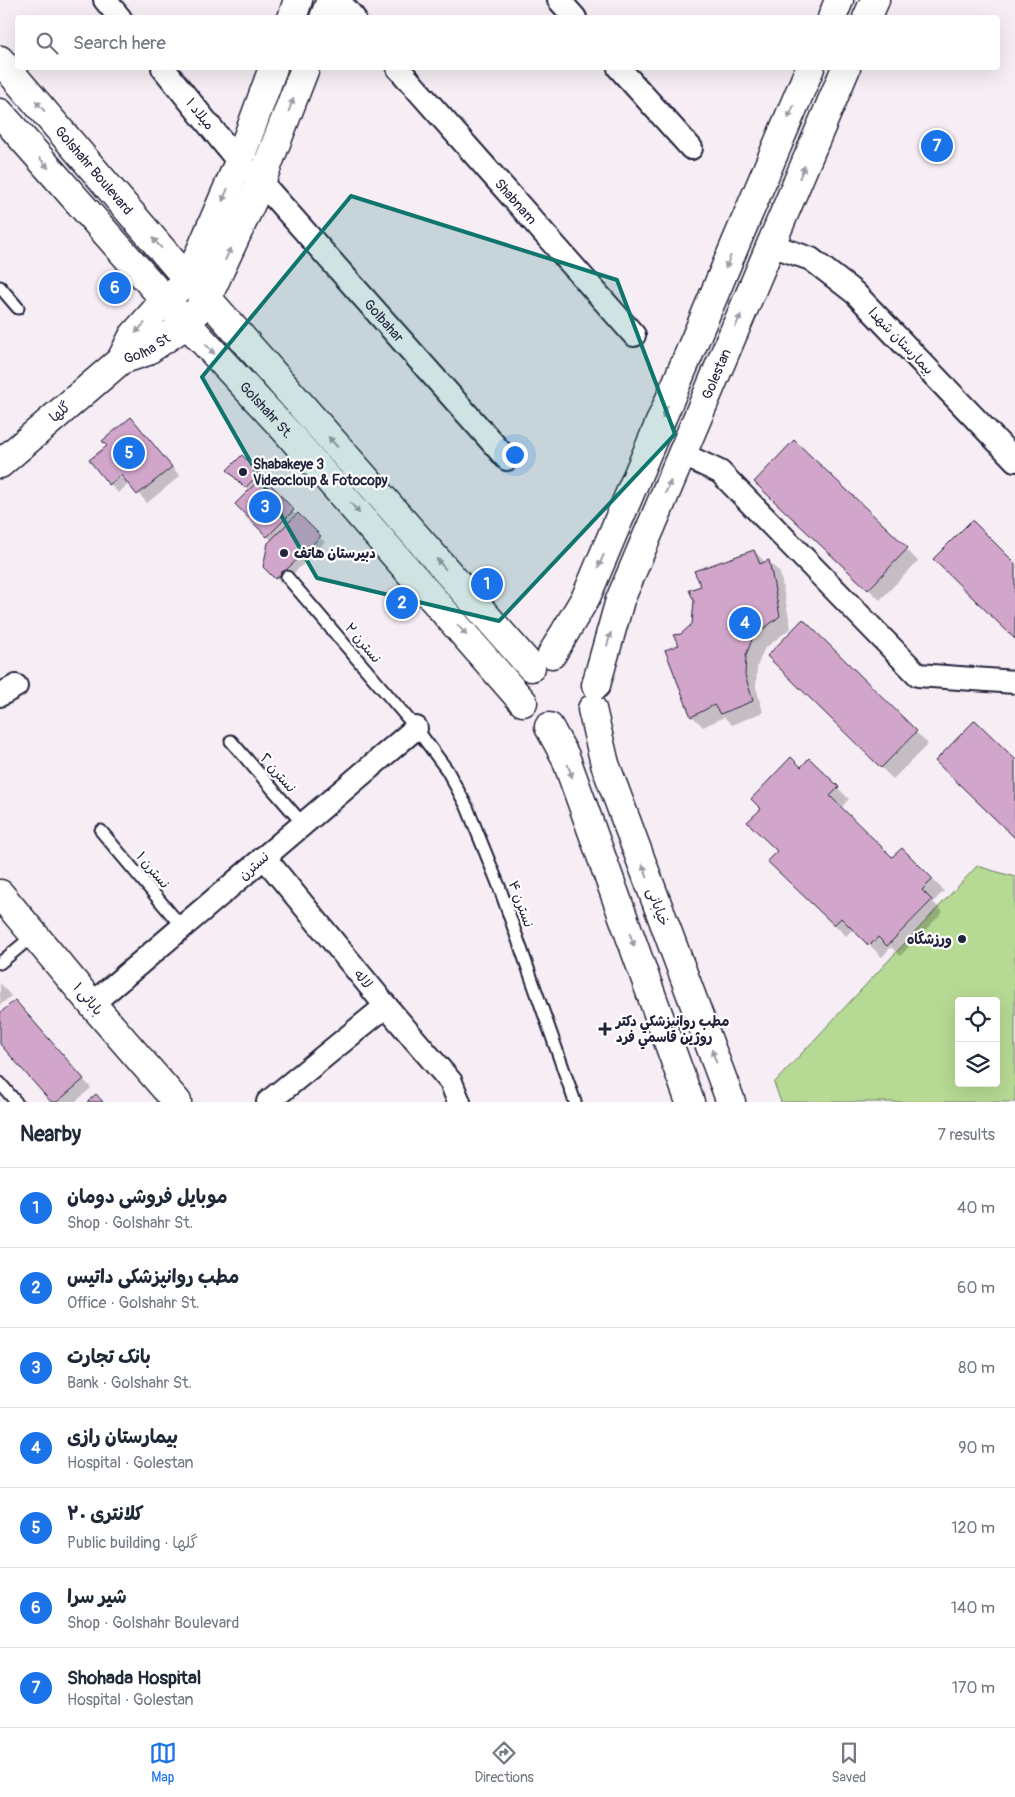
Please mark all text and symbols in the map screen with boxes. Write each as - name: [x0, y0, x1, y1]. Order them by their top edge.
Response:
- search box: [15, 15, 1000, 70]
- icon: search: [33, 29, 61, 57]
- text: Search here: [73, 31, 166, 55]
- street label: میلاد ۱: [182, 95, 218, 133]
- one-way arrow: [288, 97, 295, 112]
- one-way arrow: [34, 100, 45, 113]
- one-way arrow: [787, 105, 795, 119]
- street label: Golshahr Boulevard: [52, 122, 137, 218]
- pin: 7: [921, 127, 953, 165]
- one-way arrow: [38, 156, 50, 168]
- one-way arrow: [798, 165, 806, 179]
- street label: Shabnam: [491, 175, 540, 228]
- one-way arrow: [220, 188, 228, 202]
- one-way arrow: [151, 237, 163, 249]
- one-way arrow: [224, 247, 232, 261]
- one-way arrow: [724, 255, 732, 270]
- pin: 6: [99, 269, 131, 307]
- street label: Golbahar: [361, 296, 408, 346]
- street label: بیمارستان شهدا: [865, 304, 937, 378]
- one-way arrow: [735, 314, 743, 329]
- one-way arrow: [134, 321, 146, 333]
- street label: Golha St: [122, 329, 173, 367]
- one-way arrow: [204, 343, 216, 355]
- street label: Golestan: [698, 346, 734, 402]
- street label: Golshahr St.: [236, 378, 297, 442]
- street label: گلها: [46, 398, 74, 426]
- one-way arrow: [660, 405, 668, 419]
- pin: 5: [113, 434, 145, 472]
- one-way arrow: [328, 436, 339, 449]
- your location: [502, 442, 528, 468]
- place label: Shabakeye 3 Videocloup & Fotocopy: [253, 456, 388, 489]
- marker: Shabakeye 3 Videocloup & Fotocopy: [237, 466, 249, 478]
- one-way arrow: [664, 479, 672, 494]
- pin: 3: [249, 488, 281, 526]
- one-way arrow: [349, 502, 360, 515]
- place label: دبیرستان هاتف: [294, 545, 376, 562]
- marker: دبیرستان هاتف: [278, 547, 290, 559]
- one-way arrow: [597, 554, 605, 568]
- one-way arrow: [435, 558, 446, 571]
- pin: 1: [471, 565, 503, 603]
- pin: 2: [386, 584, 418, 622]
- pin: 4: [729, 604, 761, 642]
- street label: نسترن ٣: [341, 619, 385, 667]
- one-way arrow: [456, 624, 468, 636]
- one-way arrow: [606, 631, 614, 646]
- street label: نسترن ٢: [256, 750, 300, 796]
- one-way arrow: [566, 764, 574, 779]
- street label: نسترن ١: [133, 848, 173, 892]
- street label: نسترن: [235, 848, 273, 884]
- one-way arrow: [641, 863, 649, 878]
- street label: نسترن ۴: [505, 878, 537, 930]
- street label: خیابانی: [643, 886, 673, 928]
- place label: ورزشگاه: [907, 930, 952, 948]
- one-way arrow: [628, 933, 636, 948]
- marker: ورزشگاه: [956, 933, 968, 945]
- street label: لاله: [350, 966, 376, 992]
- street label: بابائی ۱: [69, 979, 107, 1019]
- map controls: [955, 997, 1000, 1087]
- button: locate: [955, 997, 1000, 1042]
- place label: مطب روانپزشكي دكتر روژين قاسمي فرد: [614, 1013, 729, 1050]
- marker: مطب روانپزشكي دكتر روژين قاسمي فرد: [598, 1022, 612, 1036]
- button: layers: [955, 1042, 1000, 1087]
- one-way arrow: [710, 1049, 717, 1064]
- text: Nearby: [20, 1121, 81, 1148]
- text: 7 results: [937, 1125, 995, 1145]
- text: موبایل فروشی دومان: [67, 1185, 228, 1209]
- text: 1: [33, 1198, 39, 1218]
- text: 40 m: [957, 1198, 995, 1218]
- text: Shop · Golshahr St.: [67, 1213, 193, 1233]
- text: مطب روانپزشکی داتیس: [67, 1265, 239, 1289]
- text: 2: [32, 1278, 40, 1298]
- text: 60 m: [957, 1278, 995, 1298]
- text: Office · Golshahr St.: [67, 1293, 200, 1313]
- text: بانک تجارت: [67, 1345, 151, 1369]
- text: 3: [32, 1358, 40, 1378]
- text: 80 m: [958, 1358, 995, 1378]
- text: Bank · Golshahr St.: [67, 1373, 192, 1393]
- text: بیمارستان رازی: [67, 1425, 178, 1449]
- text: 4: [31, 1438, 41, 1458]
- text: 90 m: [958, 1438, 995, 1458]
- text: Hospital · Golestan: [67, 1453, 194, 1473]
- text: کلانتری ۲۰: [67, 1502, 144, 1526]
- text: 5: [32, 1518, 40, 1538]
- text: 120 m: [951, 1518, 995, 1538]
- text: Public building · گلها: [67, 1533, 198, 1553]
- text: شیر سرا: [67, 1585, 127, 1609]
- text: 6: [31, 1598, 41, 1618]
- text: 140 m: [951, 1598, 995, 1618]
- text: Shop · Golshahr Boulevard: [67, 1613, 239, 1633]
- text: Shohada Hospital: [67, 1666, 201, 1690]
- text: 7: [32, 1678, 40, 1698]
- text: 170 m: [952, 1678, 995, 1698]
- text: Hospital · Golestan: [67, 1690, 194, 1710]
- tab: Map: [149, 1739, 177, 1786]
- tab: Directions: [474, 1739, 534, 1786]
- tab: Saved: [831, 1739, 866, 1786]

